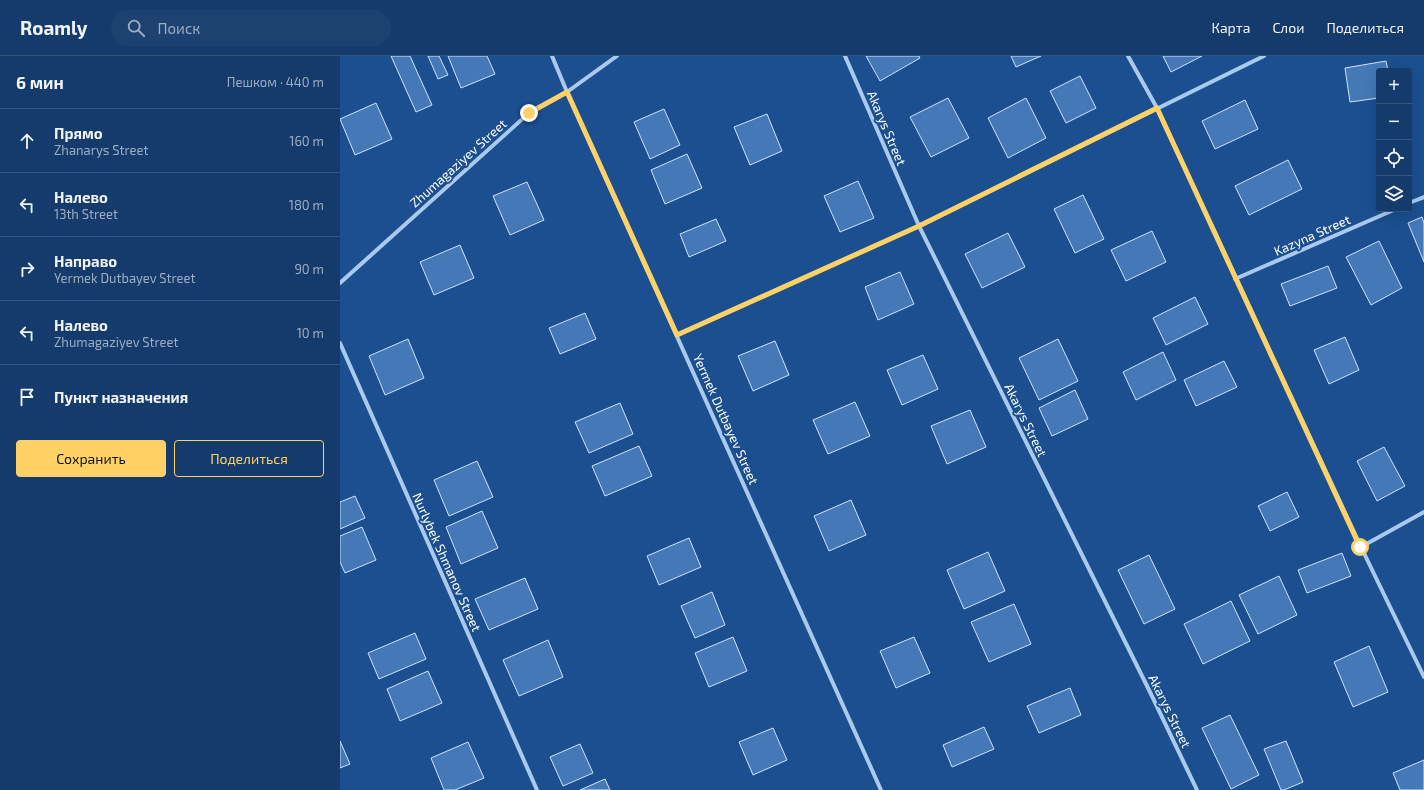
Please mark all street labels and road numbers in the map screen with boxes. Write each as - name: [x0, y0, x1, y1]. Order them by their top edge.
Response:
- street label: Akarys Street: [864, 88, 910, 168]
- street label: Zhumagaziyev Street: [406, 115, 510, 211]
- street label: Kazyna Street: [1271, 211, 1353, 259]
- street label: Yermek Dutbayev Street: [690, 351, 762, 487]
- street label: Akarys Street: [1001, 381, 1051, 459]
- street label: Nurlybek Shmanov Street: [409, 490, 485, 634]
- street label: Akarys Street: [1145, 672, 1195, 750]

